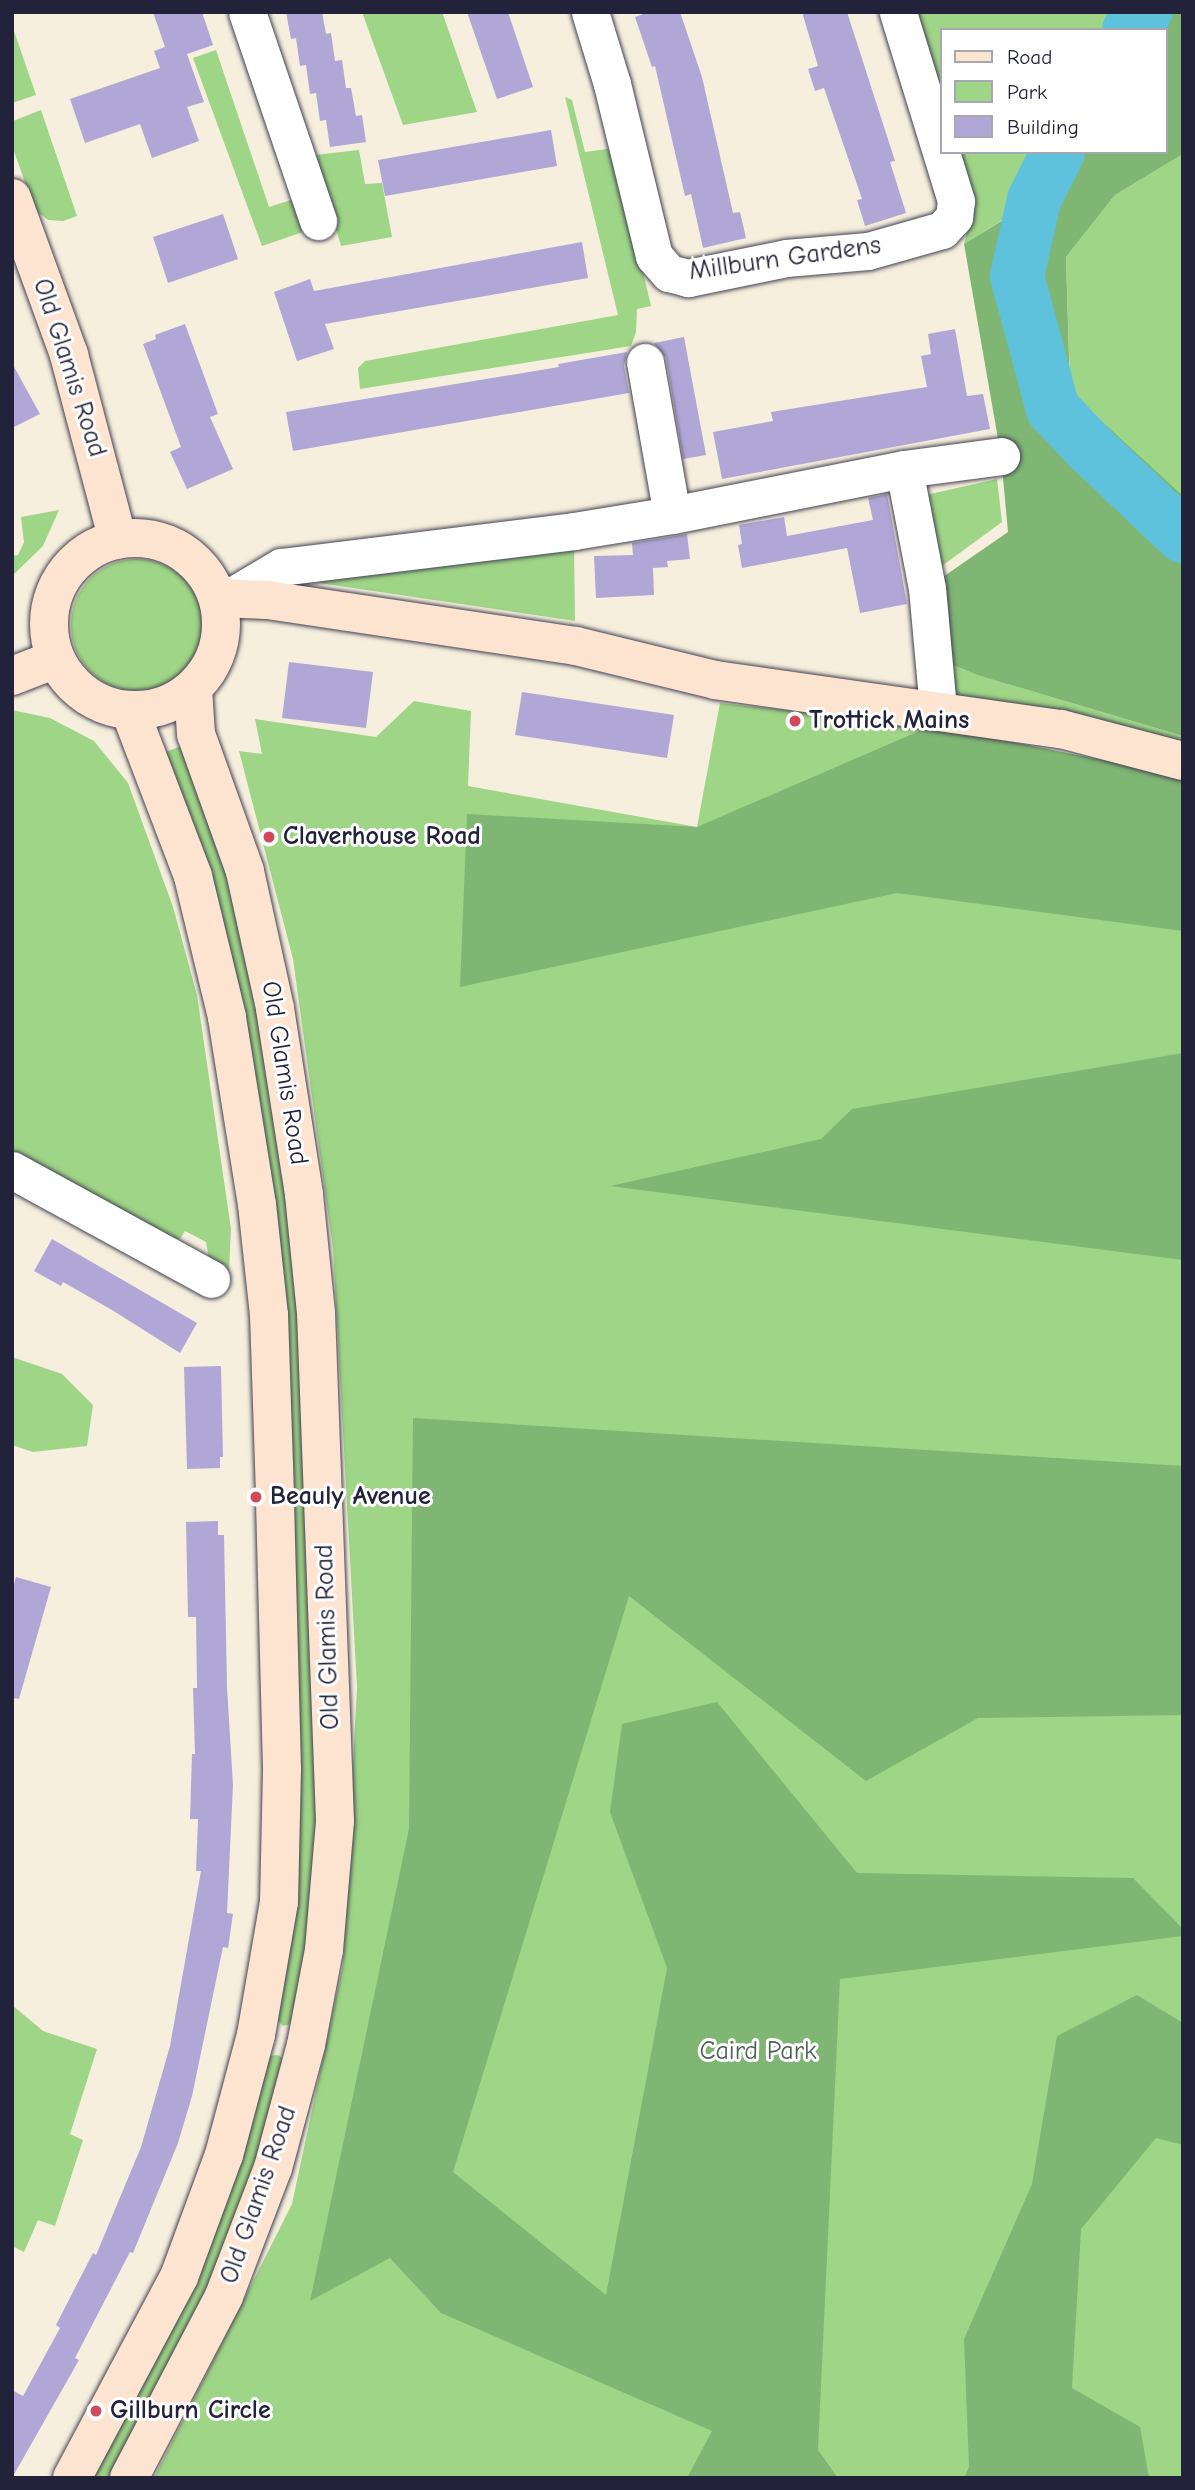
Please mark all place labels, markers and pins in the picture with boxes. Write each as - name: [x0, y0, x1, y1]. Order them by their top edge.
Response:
- place label: Trottick Mains: [809, 705, 969, 737]
- marker: Trottick Mains: [787, 713, 803, 729]
- place label: Claverhouse Road: [283, 821, 481, 853]
- marker: Claverhouse Road: [261, 829, 277, 845]
- place label: Beauly Avenue: [270, 1481, 431, 1513]
- marker: Beauly Avenue: [248, 1489, 264, 1505]
- place label: Gillburn Circle: [110, 2395, 271, 2427]
- marker: Gillburn Circle: [88, 2403, 104, 2419]

